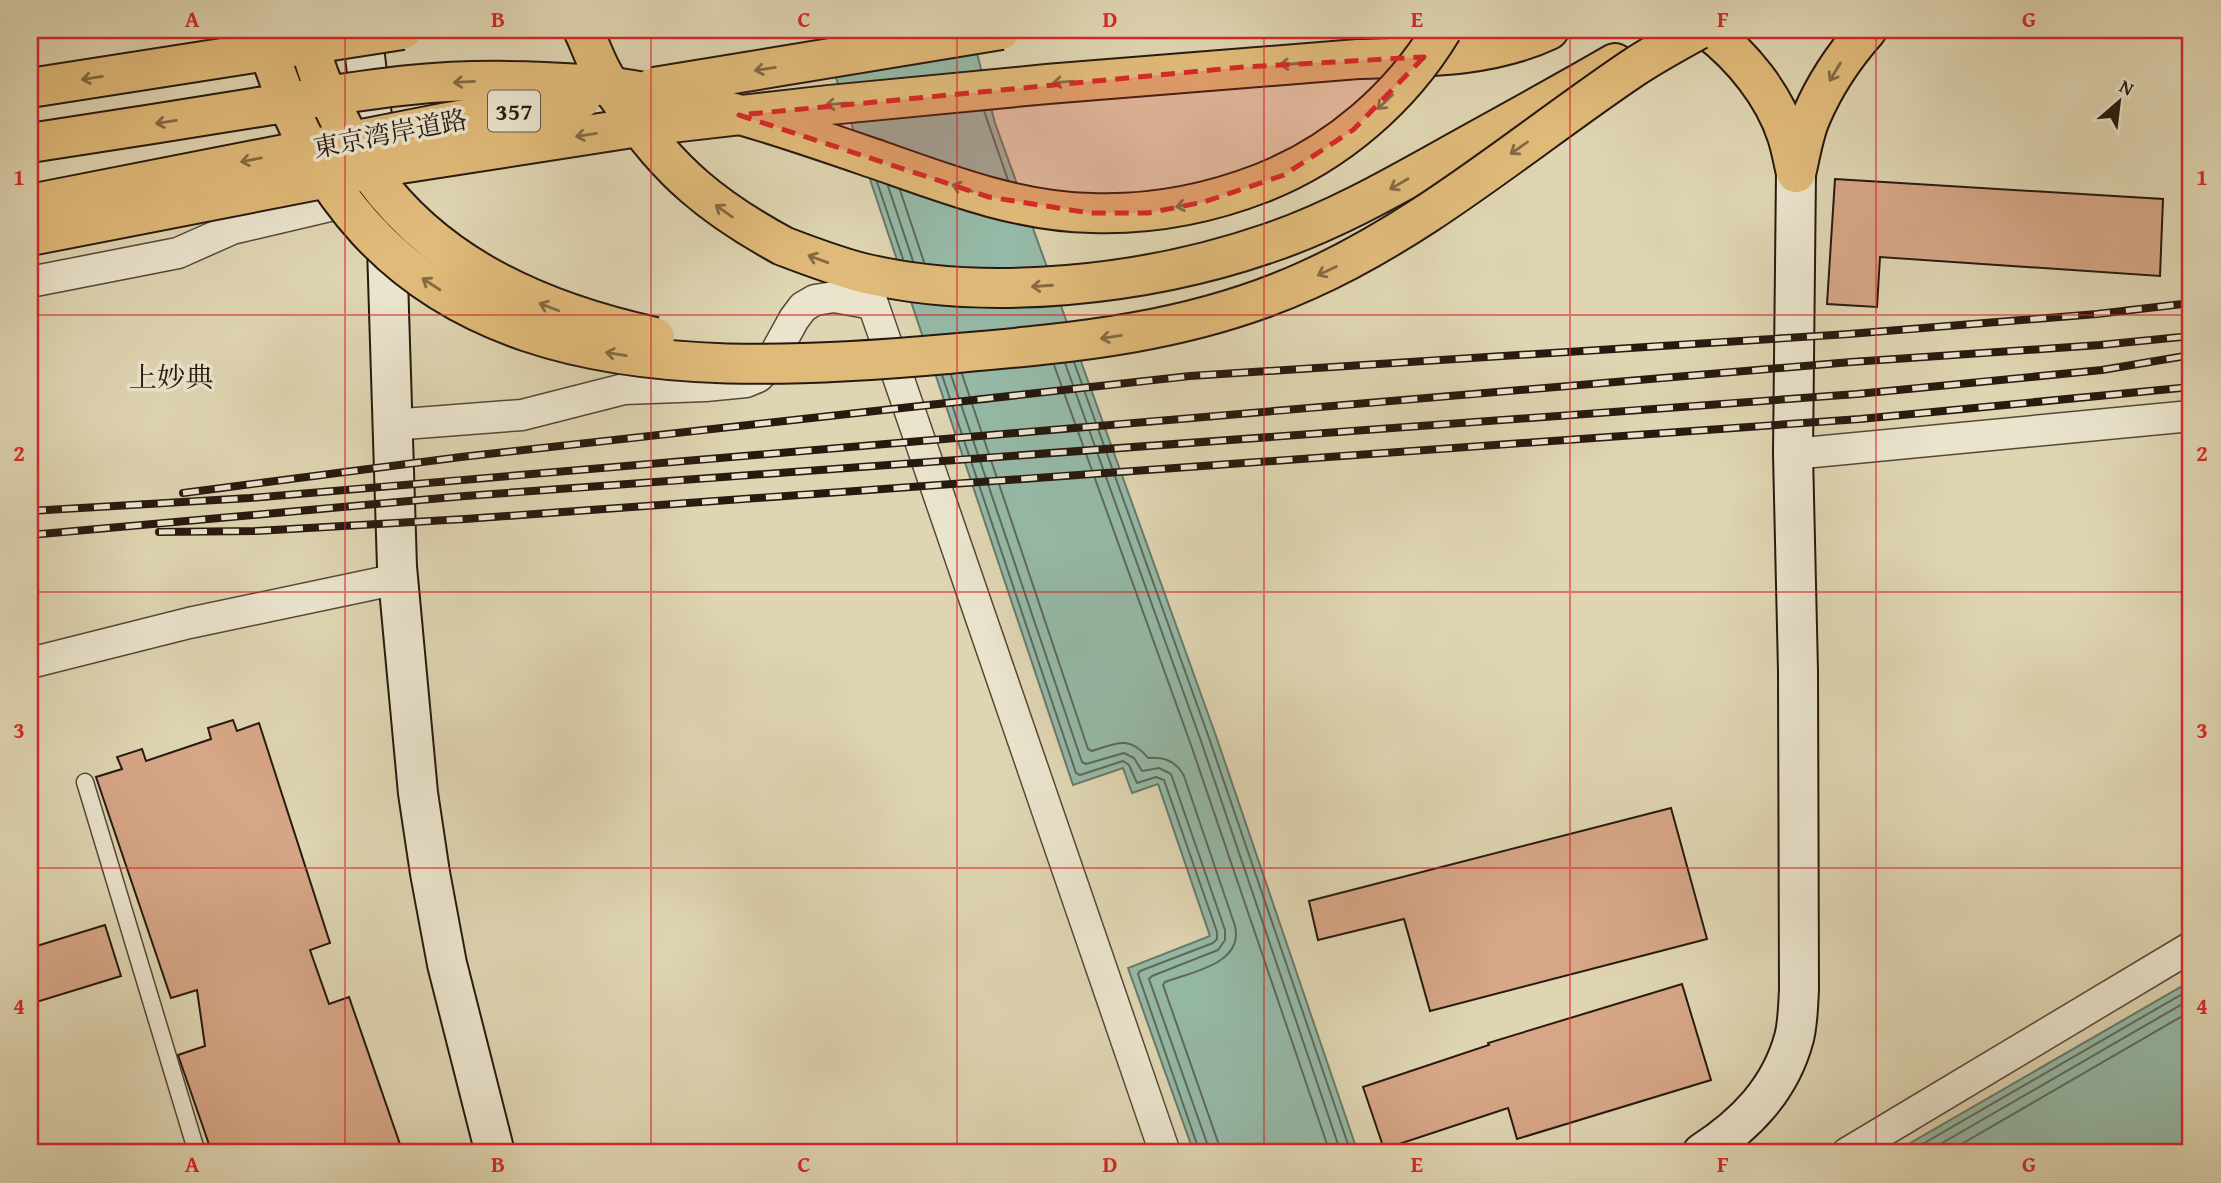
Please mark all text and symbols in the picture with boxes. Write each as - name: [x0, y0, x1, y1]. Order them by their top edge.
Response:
- text: A: [185, 2, 200, 35]
- text: B: [491, 2, 505, 35]
- text: C: [797, 2, 811, 35]
- text: D: [1103, 2, 1118, 35]
- text: E: [1411, 2, 1423, 35]
- text: F: [1717, 2, 1729, 35]
- text: G: [2022, 2, 2036, 35]
- one-way arrow: [1278, 57, 1301, 70]
- one-way arrow: [1828, 61, 1842, 81]
- one-way arrow: [754, 63, 776, 76]
- north arrow: [2084, 66, 2154, 136]
- one-way arrow: [81, 72, 104, 85]
- text: N: [2115, 72, 2139, 102]
- one-way arrow: [452, 75, 475, 88]
- one-way arrow: [1052, 76, 1075, 89]
- road number: 357: [488, 90, 540, 132]
- one-way arrow: [1377, 94, 1394, 111]
- one-way arrow: [826, 98, 848, 111]
- street label: 東京湾岸道路: [310, 99, 470, 167]
- one-way arrow: [155, 116, 177, 129]
- one-way arrow: [575, 129, 598, 142]
- one-way arrow: [1510, 141, 1529, 155]
- one-way arrow: [240, 154, 263, 168]
- text: 1: [13, 160, 25, 193]
- text: 1: [2196, 160, 2208, 193]
- one-way arrow: [1389, 178, 1410, 191]
- one-way arrow: [951, 181, 973, 194]
- one-way arrow: [1175, 199, 1198, 213]
- one-way arrow: [715, 204, 734, 218]
- one-way arrow: [807, 252, 829, 264]
- one-way arrow: [1317, 264, 1338, 278]
- one-way arrow: [422, 277, 442, 291]
- one-way arrow: [1031, 279, 1054, 292]
- one-way arrow: [539, 299, 561, 312]
- one-way arrow: [1100, 331, 1123, 344]
- one-way arrow: [605, 347, 627, 360]
- district label: 上妙典: [129, 356, 213, 397]
- text: 2: [13, 436, 25, 469]
- text: 2: [2196, 436, 2208, 469]
- text: 3: [13, 713, 25, 746]
- text: 3: [2196, 713, 2208, 746]
- text: 4: [13, 989, 25, 1022]
- text: 4: [2196, 989, 2208, 1022]
- text: A: [185, 1147, 200, 1180]
- text: B: [491, 1147, 505, 1180]
- text: C: [797, 1147, 811, 1180]
- text: D: [1103, 1147, 1118, 1180]
- text: E: [1411, 1147, 1423, 1180]
- text: F: [1717, 1147, 1729, 1180]
- text: G: [2022, 1147, 2036, 1180]

